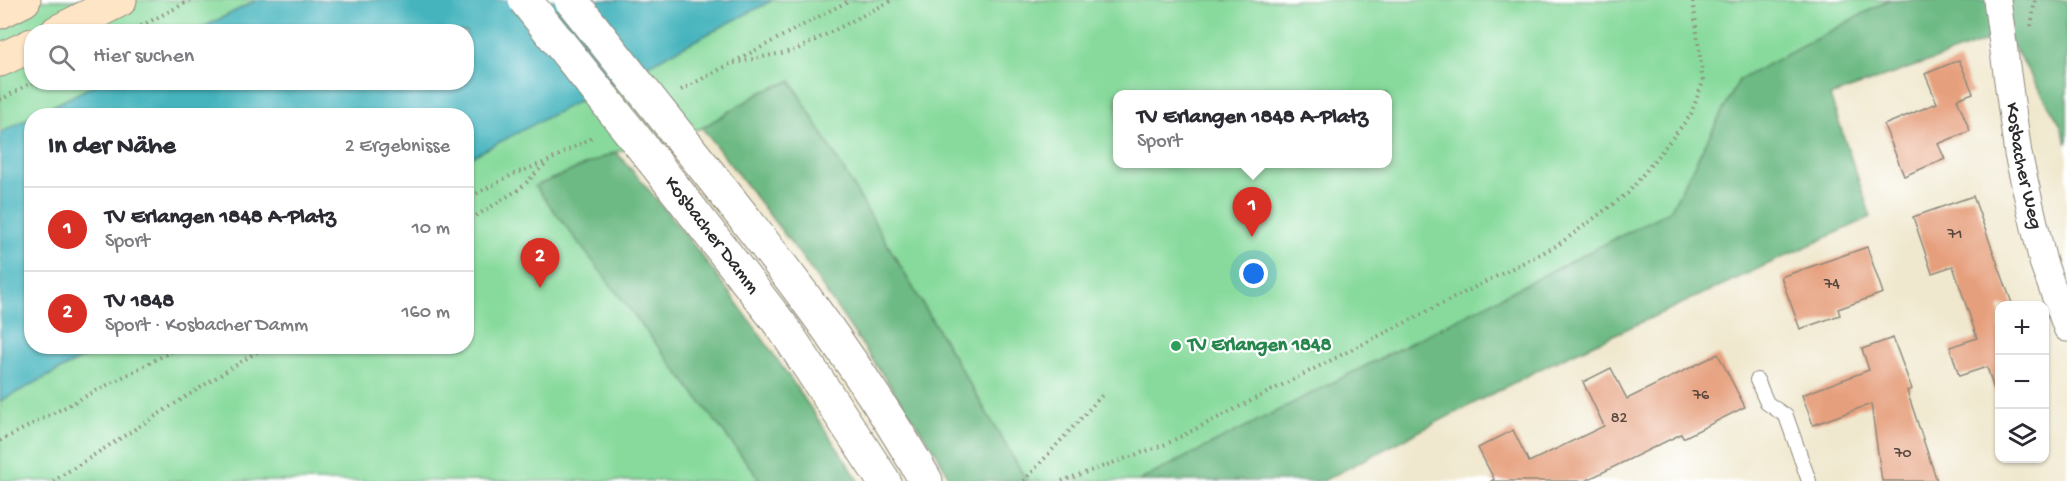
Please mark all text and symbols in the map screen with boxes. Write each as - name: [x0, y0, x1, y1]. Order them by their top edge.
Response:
- search box: [24, 24, 474, 90]
- icon: search: [45, 41, 78, 74]
- text: Hier suchen: [93, 44, 194, 70]
- popup: [1113, 90, 1392, 168]
- street label: Kosbacher Weg: [2000, 101, 2047, 232]
- text: TV Erlangen 1848 A-Platz: [1137, 105, 1368, 131]
- text: Sport: [1137, 131, 1182, 154]
- text: In der Nähe: [48, 132, 176, 163]
- text: 2 Ergebnisse: [345, 136, 450, 159]
- street label: Kosbacher Damm: [659, 172, 764, 299]
- pin: 1: [1232, 188, 1272, 237]
- text: TV Erlangen 1848 A-Platz: [105, 205, 336, 231]
- text: 1: [63, 218, 72, 241]
- text: 10 m: [412, 218, 450, 241]
- house number: 71: [1947, 226, 1962, 245]
- text: Sport: [105, 231, 150, 254]
- pin: 2: [520, 238, 560, 288]
- your location: [1239, 259, 1268, 288]
- house number: 74: [1823, 276, 1840, 295]
- text: TV 1848: [105, 289, 174, 315]
- map controls: [1995, 301, 2049, 463]
- button: +: [1995, 301, 2049, 355]
- text: 2: [63, 302, 72, 325]
- text: 160 m: [401, 302, 450, 325]
- text: Sport · Kosbacher Damm: [105, 315, 308, 338]
- place label: TV Erlangen 1848: [1186, 335, 1332, 358]
- marker: TV Erlangen 1848: [1169, 339, 1183, 353]
- button: −: [1995, 355, 2049, 409]
- house number: 76: [1692, 387, 1710, 406]
- button: layers: [1995, 409, 2049, 463]
- house number: 82: [1611, 410, 1627, 429]
- house number: 70: [1893, 445, 1912, 464]

